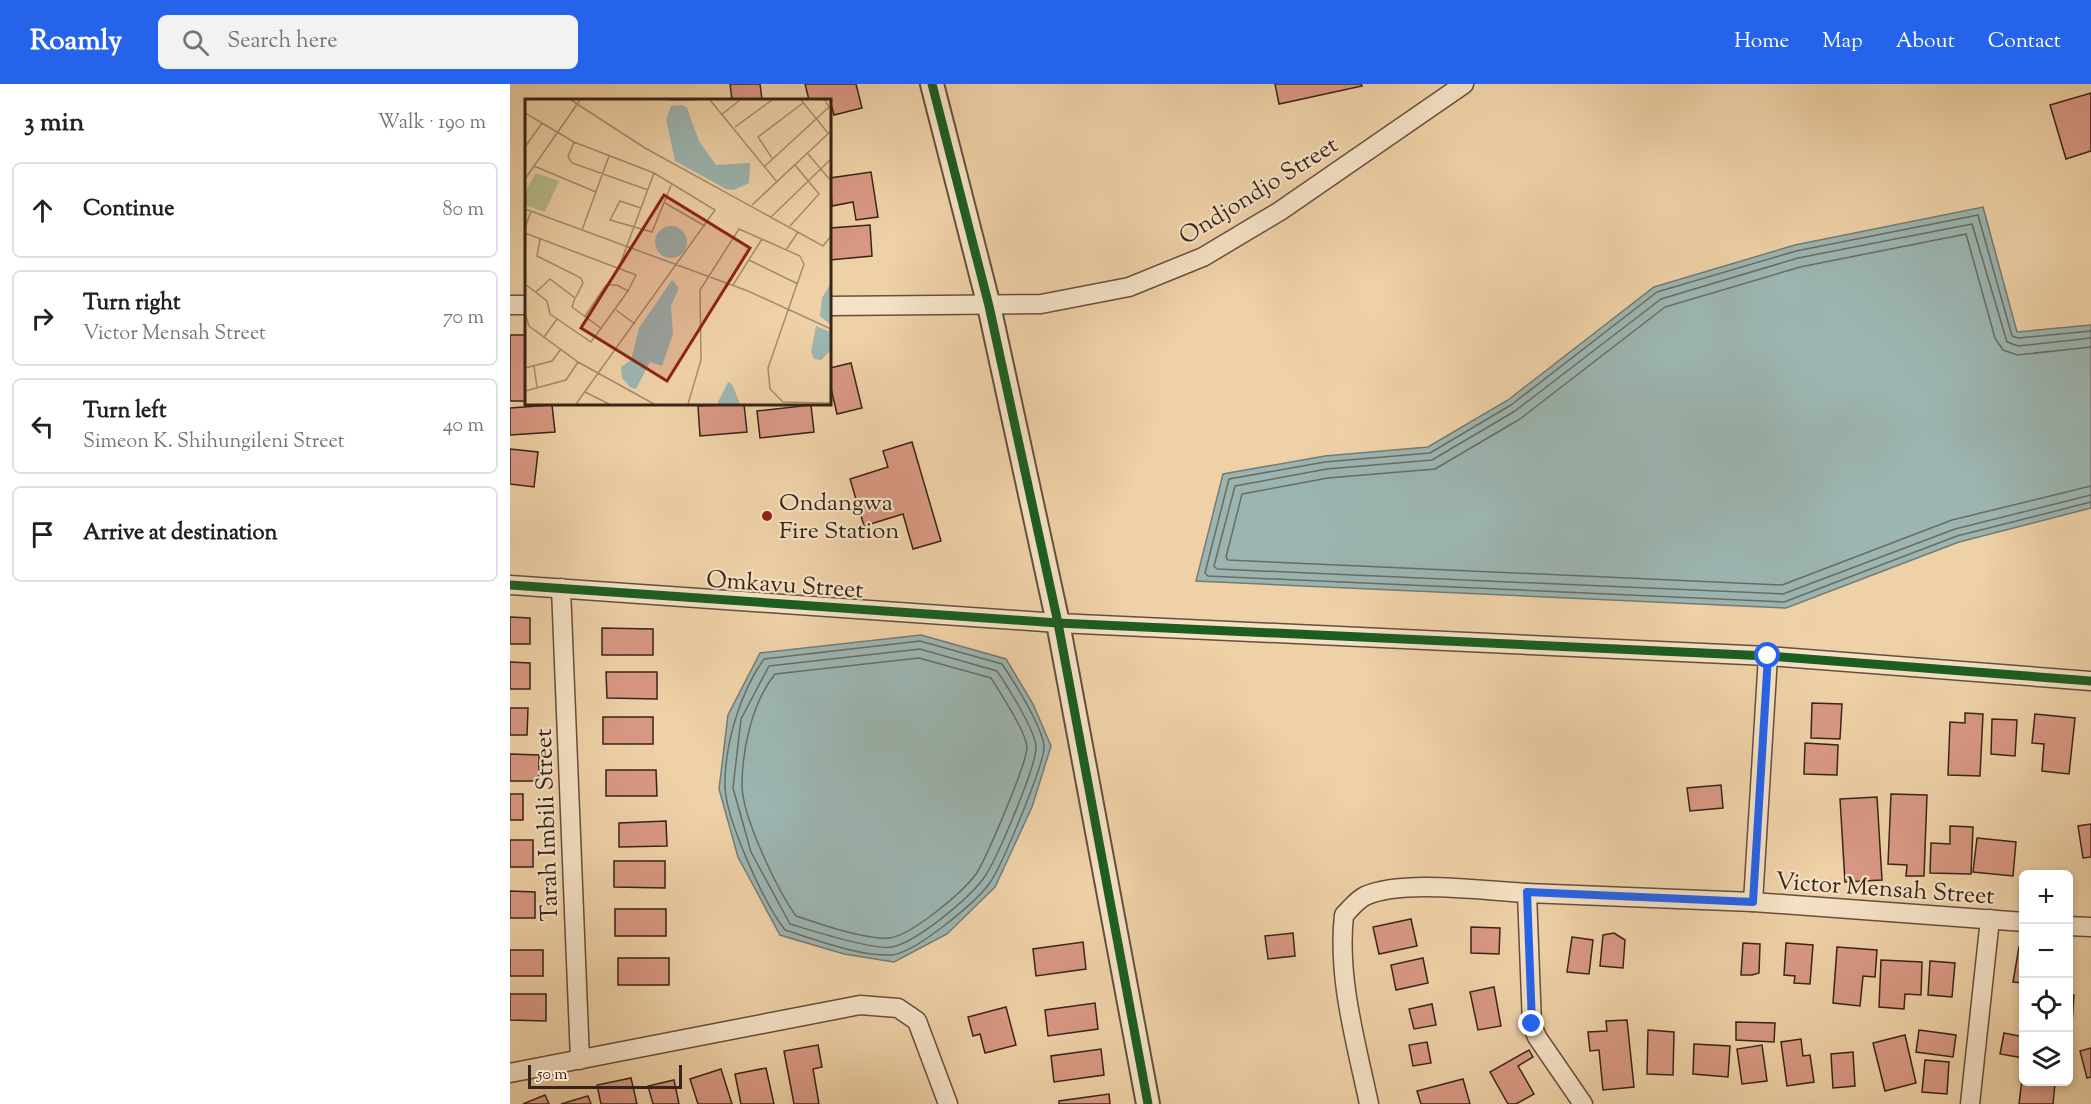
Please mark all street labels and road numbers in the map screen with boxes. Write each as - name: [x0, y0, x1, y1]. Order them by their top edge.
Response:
- street label: Ondjondjo Street: [1173, 129, 1345, 254]
- street label: Omkavu Street: [705, 564, 865, 608]
- street label: Tarah Imbili Street: [528, 728, 568, 922]
- street label: Victor Mensah Street: [1774, 865, 1996, 915]

